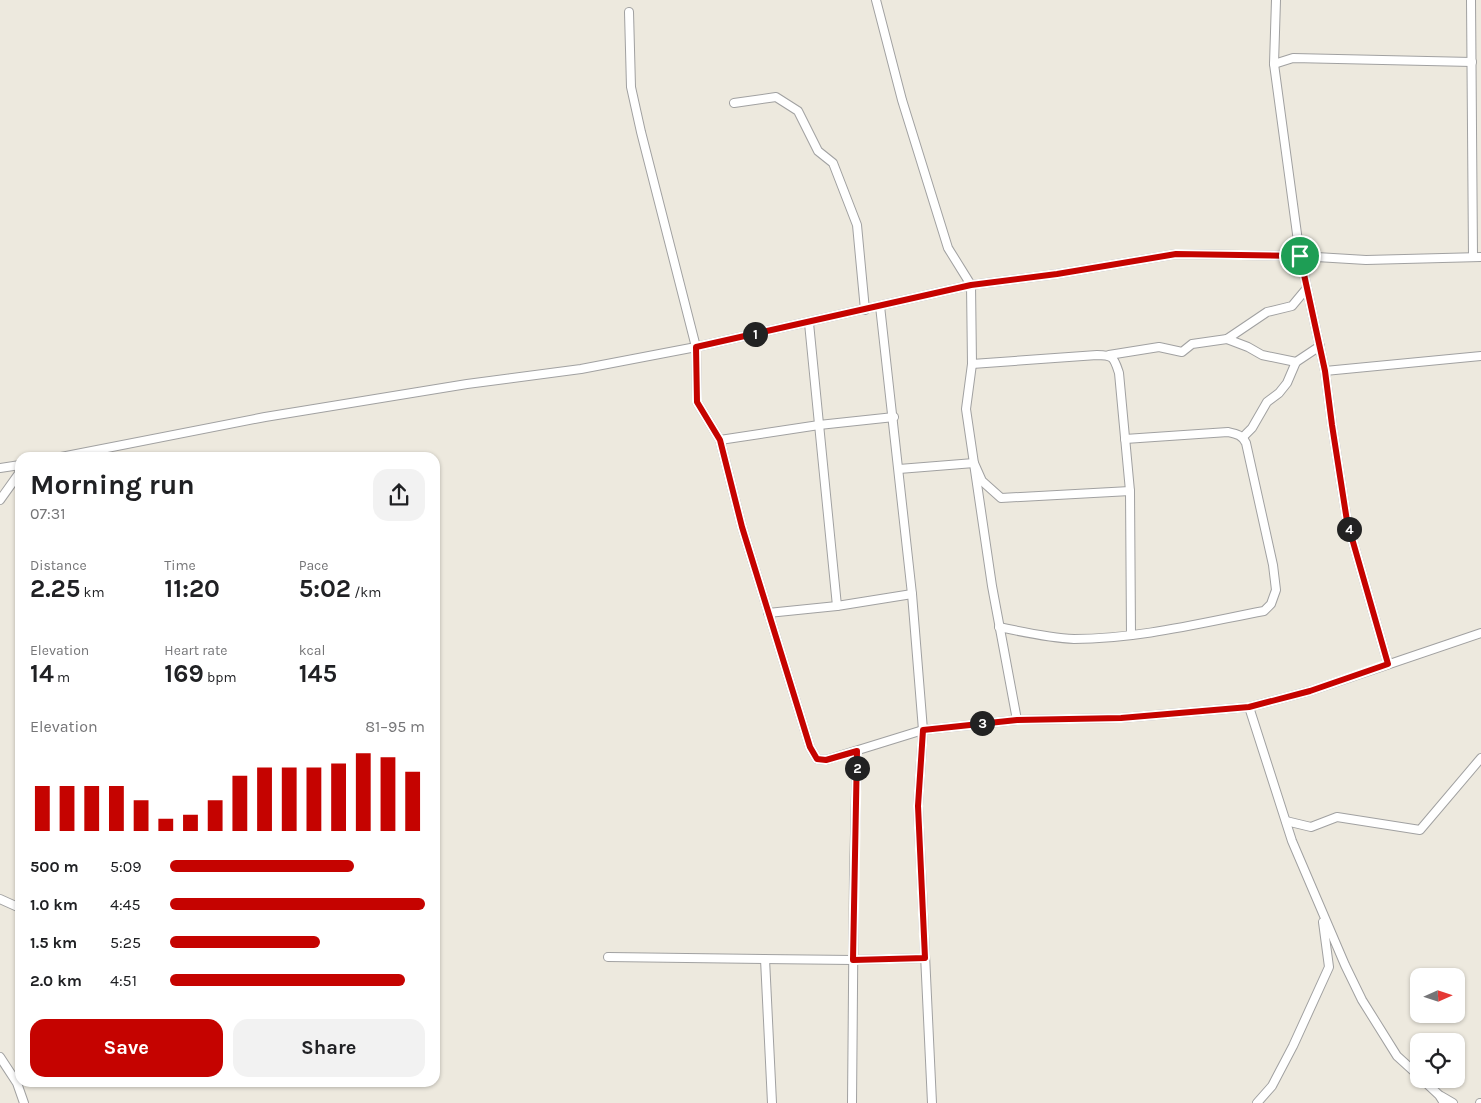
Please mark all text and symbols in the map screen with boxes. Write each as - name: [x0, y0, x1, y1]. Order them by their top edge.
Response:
- pin: [1279, 235, 1321, 277]
- icon: arrive: [1286, 242, 1314, 270]
- pin: 1: [742, 322, 768, 346]
- text: 1: [753, 326, 758, 343]
- text: Morning run: [30, 468, 195, 501]
- button: share: [373, 469, 425, 521]
- text: 07:31: [30, 504, 65, 523]
- pin: 4: [1336, 516, 1362, 542]
- text: 4: [1345, 521, 1354, 538]
- text: Distance: [30, 557, 87, 574]
- text: Time: [164, 557, 196, 574]
- text: Pace: [299, 557, 329, 574]
- text: 2.25: [30, 574, 80, 603]
- text: 11:20: [164, 574, 220, 603]
- text: 5:02: [299, 574, 351, 603]
- text: km: [80, 584, 105, 601]
- text: /km: [351, 584, 381, 601]
- text: Elevation: [30, 642, 89, 659]
- text: Heart rate: [164, 642, 227, 659]
- text: kcal: [299, 642, 325, 659]
- text: 14: [30, 659, 54, 688]
- text: 169: [164, 659, 204, 688]
- text: 145: [299, 659, 337, 688]
- text: m: [54, 669, 70, 686]
- text: bpm: [204, 669, 237, 686]
- pin: 3: [970, 710, 994, 736]
- text: 3: [978, 715, 987, 732]
- text: Elevation: [30, 717, 98, 736]
- text: 81–95 m: [365, 717, 425, 736]
- pin: 2: [844, 756, 870, 780]
- text: 2: [853, 760, 862, 777]
- text: 500 m: [30, 857, 79, 876]
- text: 5:09: [110, 857, 142, 876]
- text: 1.0 km: [30, 895, 78, 914]
- text: 4:45: [110, 895, 141, 914]
- text: 1.5 km: [30, 933, 77, 952]
- text: 5:25: [110, 933, 141, 952]
- north arrow: [1410, 968, 1465, 1022]
- map controls: [1410, 968, 1465, 1088]
- text: 2.0 km: [30, 971, 82, 990]
- text: 4:51: [110, 971, 137, 990]
- button: Save: [30, 1019, 223, 1077]
- button: Share: [233, 1019, 425, 1077]
- button: locate: [1410, 1033, 1465, 1088]

